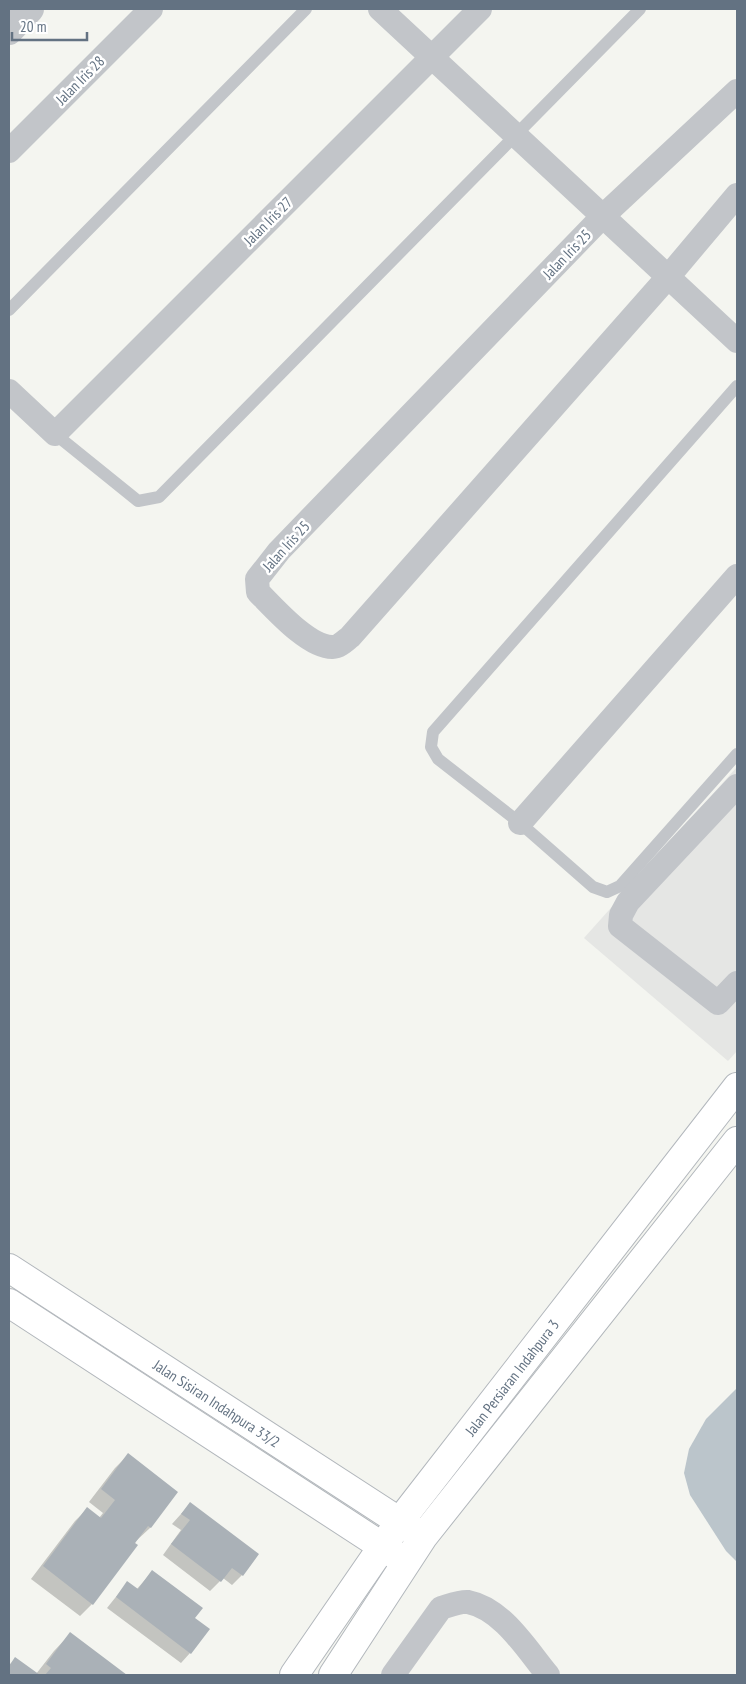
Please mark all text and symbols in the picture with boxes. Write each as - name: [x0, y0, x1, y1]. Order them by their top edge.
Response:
- scale bar: [12, 10, 88, 42]
- text: 20 m: [20, 17, 46, 36]
- street label: Jalan Iris 28: [51, 52, 108, 109]
- street label: Jalan Iris 27: [239, 193, 296, 250]
- street label: Jalan Iris 25: [538, 225, 595, 283]
- street label: Jalan Iris 25: [258, 517, 314, 576]
- street label: Jalan Persiaran Indahpura 3: [460, 1315, 563, 1440]
- street label: Jalan Sisiran Indahpura 33/2: [149, 1354, 284, 1451]

